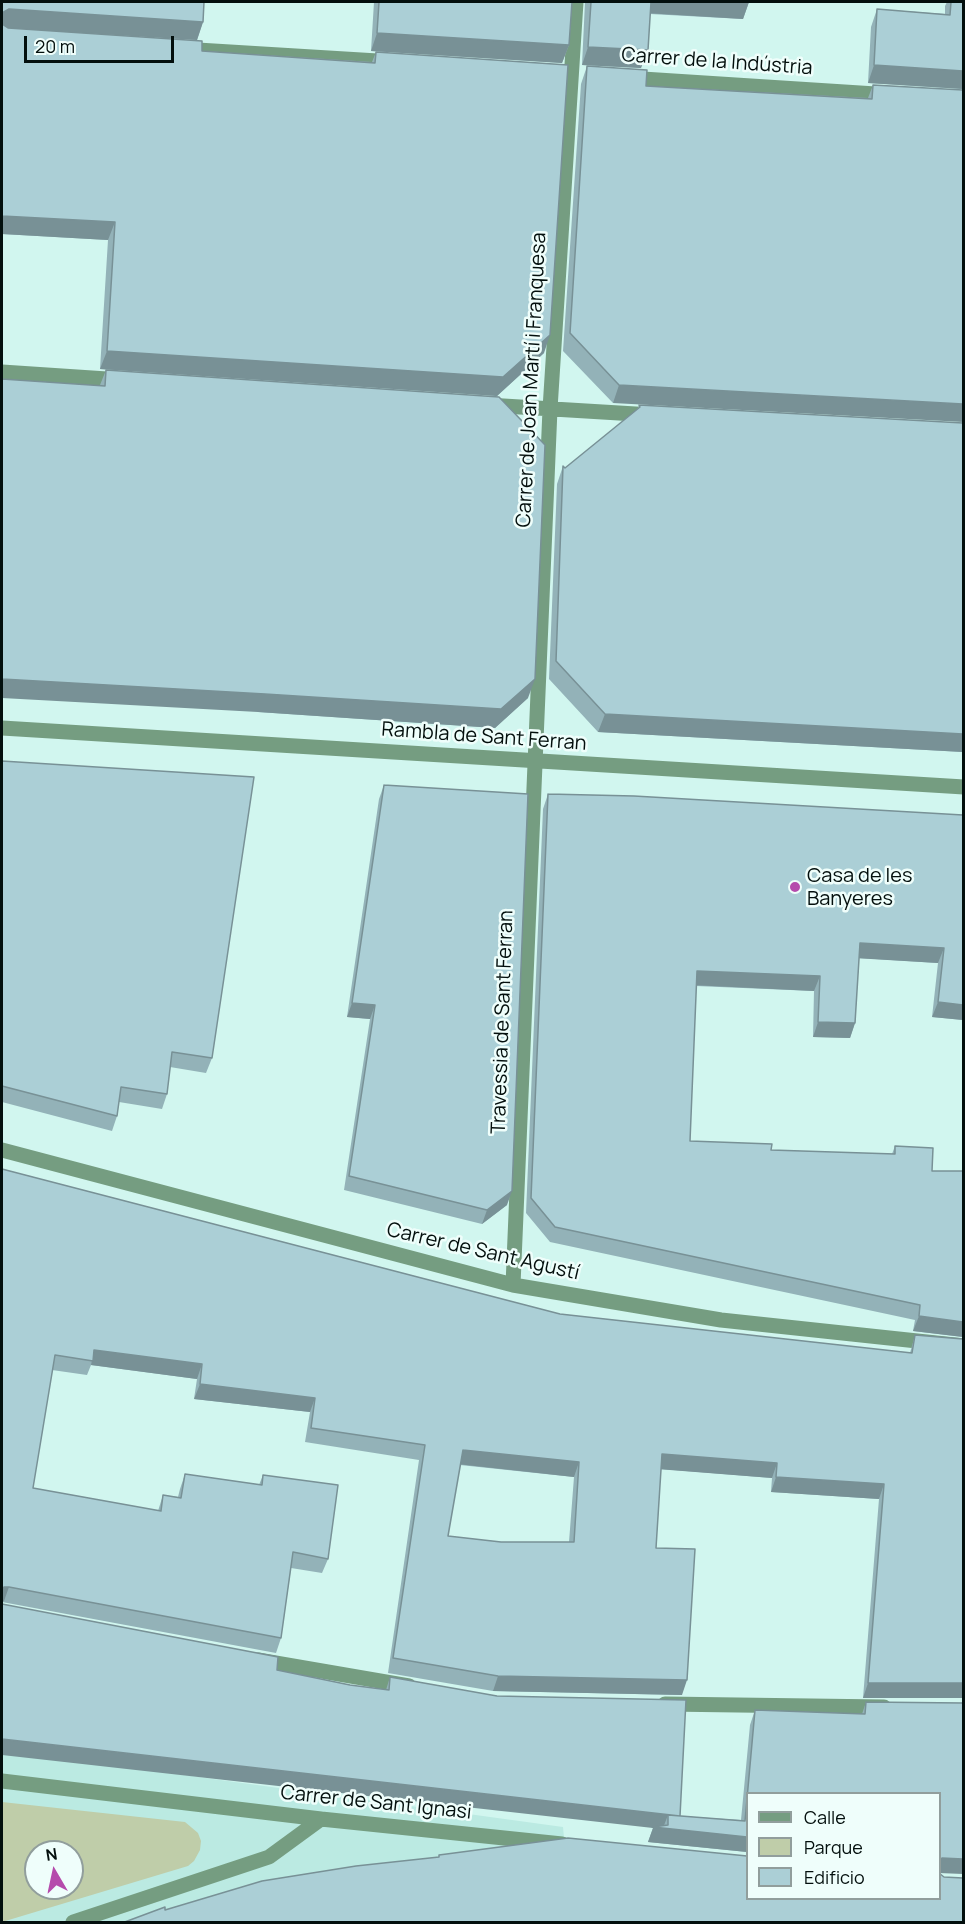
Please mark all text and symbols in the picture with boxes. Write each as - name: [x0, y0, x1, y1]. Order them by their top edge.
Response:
- scale bar: [27, 24, 177, 62]
- text: 20 m: [35, 34, 75, 58]
- street label: Carrer de la Indústria: [621, 43, 813, 81]
- street label: Carrer de Joan Martí i Franquesa: [512, 232, 552, 528]
- street label: Rambla de Sant Ferran: [381, 718, 587, 756]
- place label: Casa de les Banyeres: [807, 864, 912, 911]
- marker: Casa de les Banyeres: [788, 880, 802, 894]
- street label: Travessia de Sant Ferran: [487, 910, 519, 1134]
- street label: Carrer de Sant Agustí: [384, 1218, 582, 1286]
- street label: Carrer de Sant Ignasi: [279, 1781, 473, 1825]
- legend: [746, 1792, 941, 1900]
- text: Calle: [804, 1805, 846, 1829]
- text: Parque: [804, 1835, 863, 1859]
- north arrow: [24, 1840, 84, 1900]
- text: N: [44, 1842, 59, 1866]
- text: Edificio: [804, 1865, 865, 1889]

